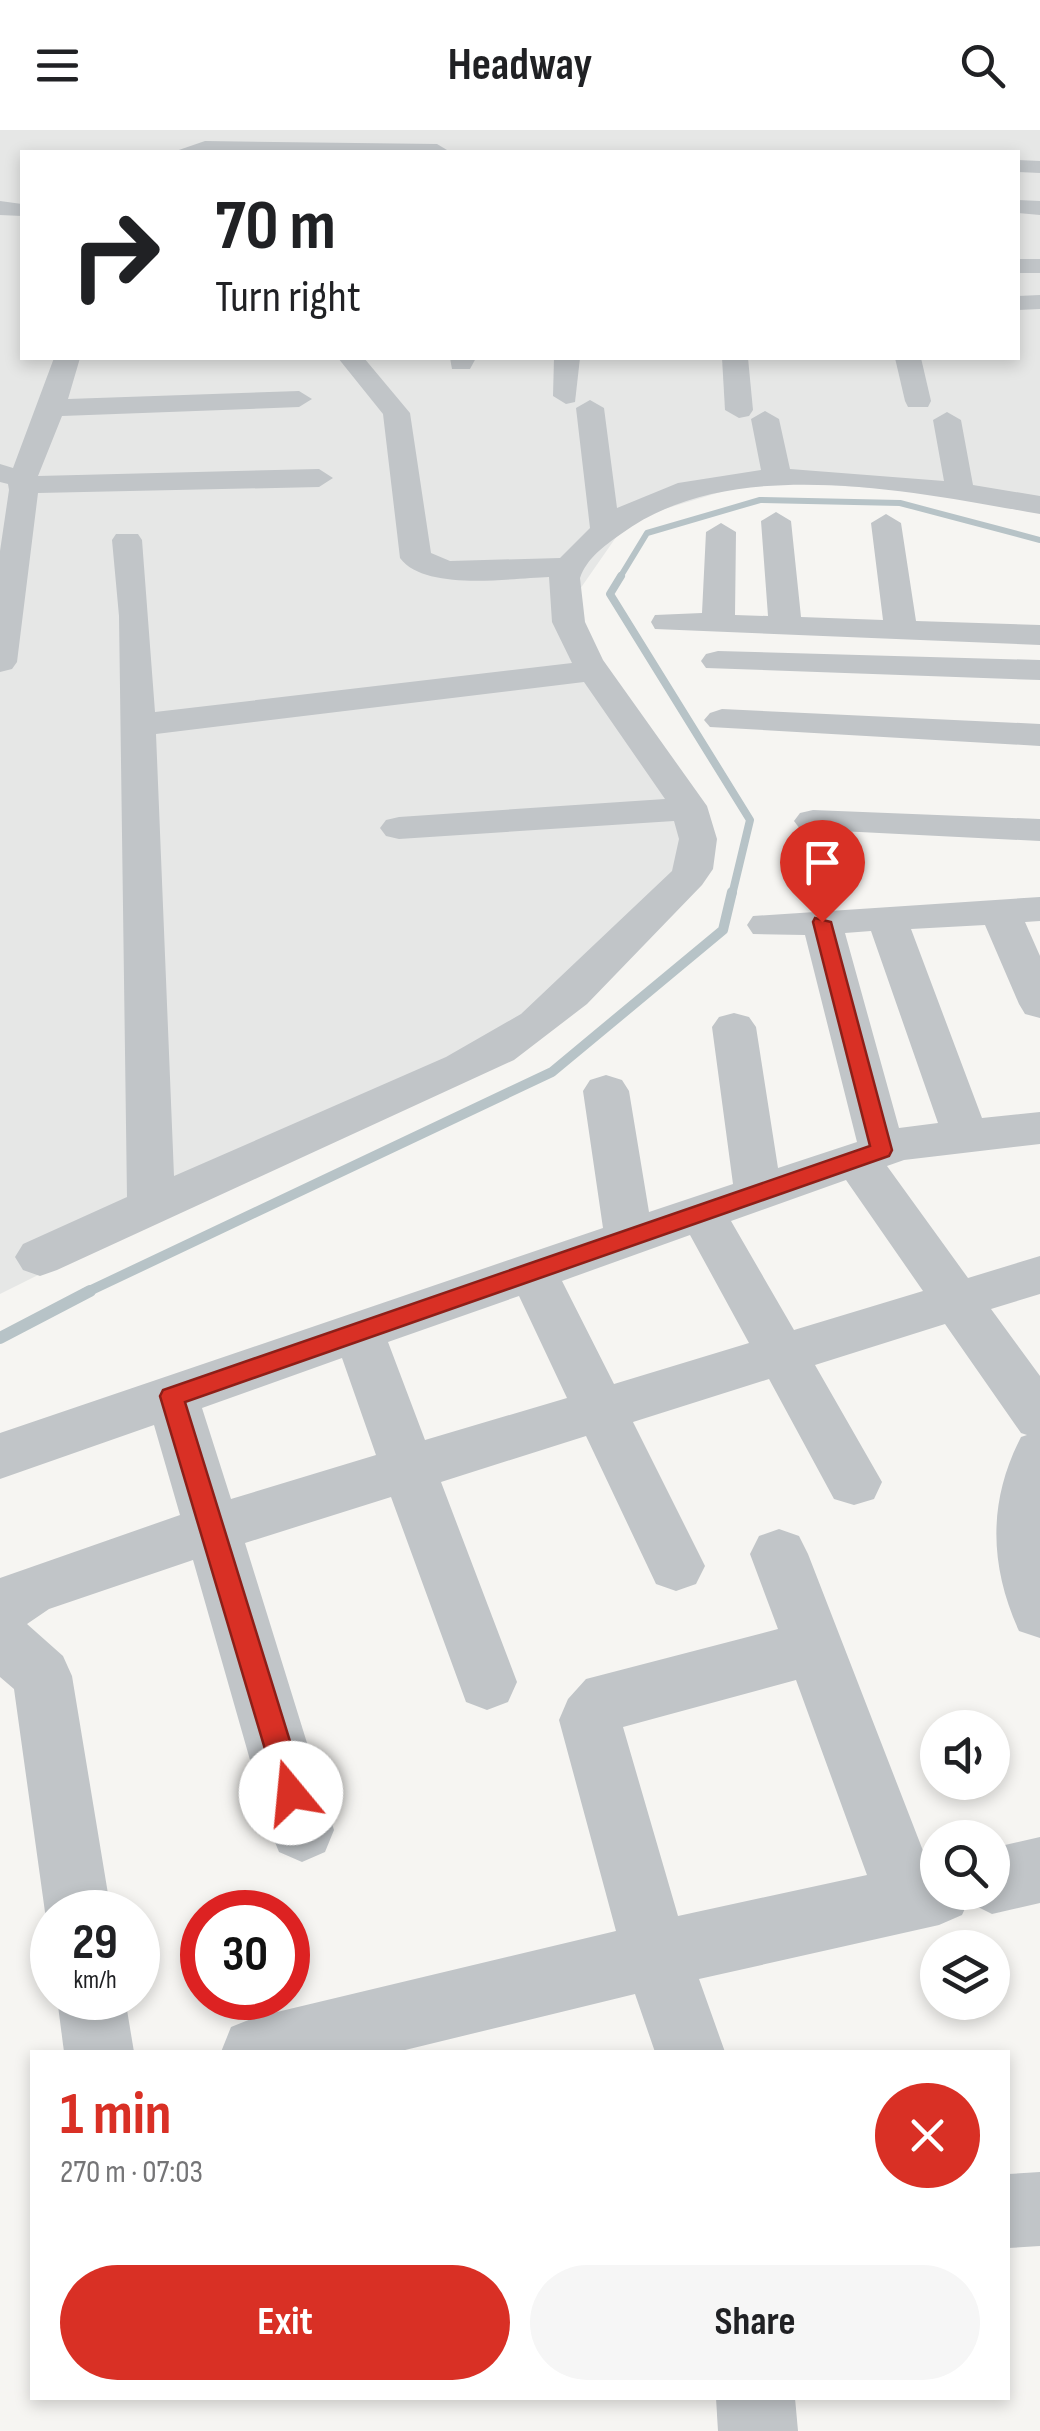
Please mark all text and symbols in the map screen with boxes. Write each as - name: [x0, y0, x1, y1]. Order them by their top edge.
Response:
- icon: menu: [30, 38, 85, 93]
- text: Headway: [448, 38, 592, 93]
- icon: search: [955, 38, 1010, 93]
- text: 70 m: [215, 185, 336, 269]
- icon: right: [50, 190, 180, 320]
- text: Turn right: [215, 270, 361, 325]
- pin: [780, 820, 865, 923]
- icon: arrive: [795, 835, 850, 890]
- map controls: [920, 1710, 1010, 2020]
- button: sound: [920, 1710, 1010, 1800]
- position arrow: [239, 1741, 343, 1845]
- button: search: [920, 1820, 1010, 1910]
- speed limit sign: 30: [180, 1890, 310, 2020]
- text: 29: [72, 1913, 118, 1973]
- button: layers: [920, 1930, 1010, 2020]
- text: km/h: [73, 1965, 117, 1996]
- text: 1 min: [60, 2079, 172, 2151]
- button: close: [875, 2083, 980, 2188]
- text: 270 m · 07:03: [60, 2153, 203, 2192]
- button: Exit: [60, 2265, 510, 2380]
- button: Share: [530, 2265, 980, 2380]

